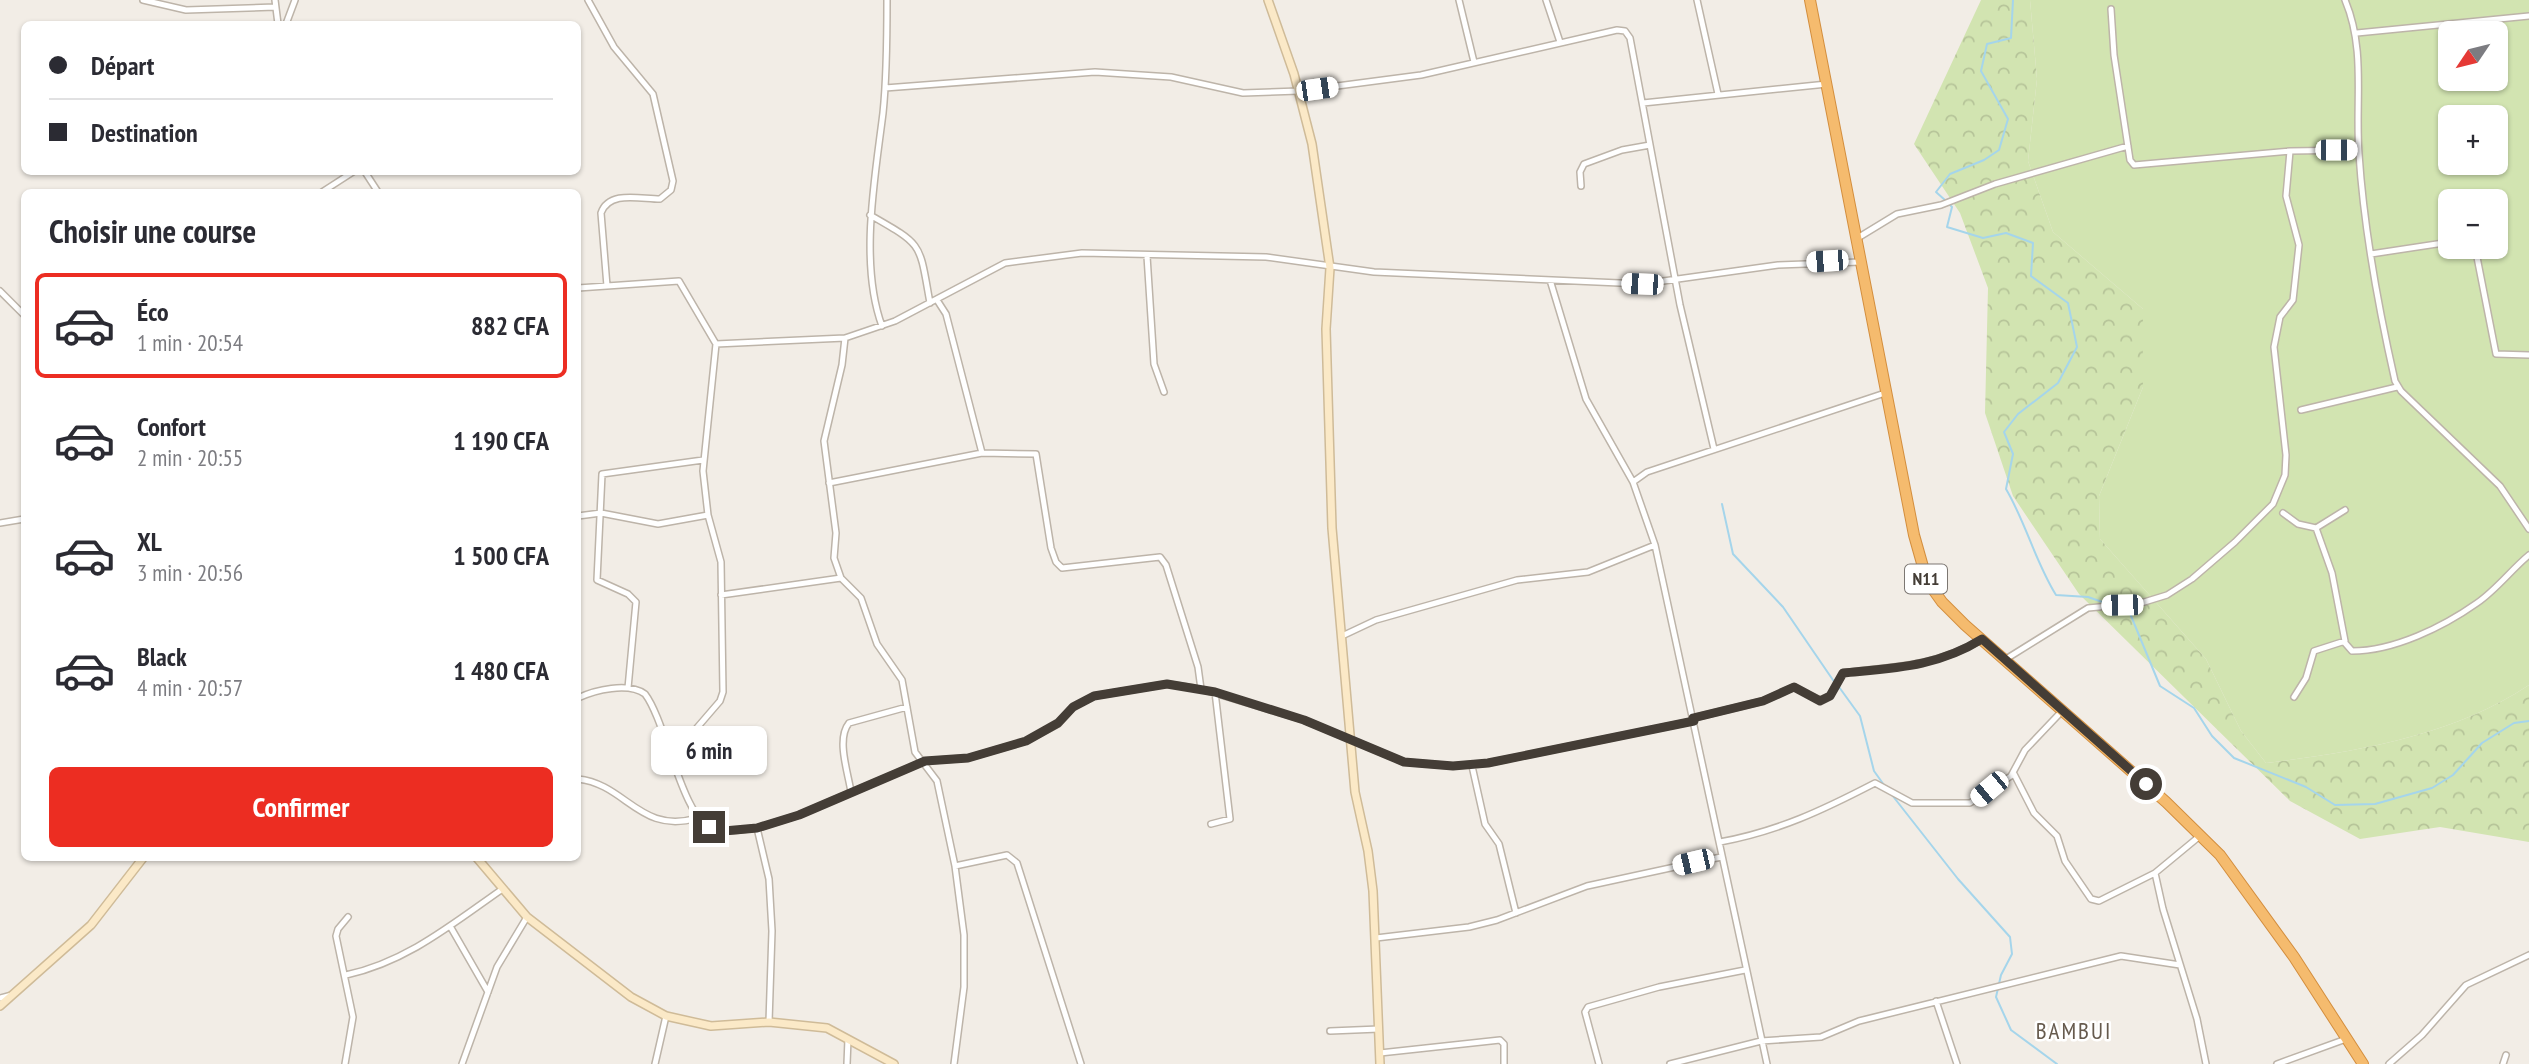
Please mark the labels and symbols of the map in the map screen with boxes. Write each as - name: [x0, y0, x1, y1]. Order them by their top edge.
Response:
- north arrow: [2438, 21, 2508, 91]
- car: [1295, 76, 1340, 102]
- car: [2316, 140, 2358, 161]
- car: [1806, 249, 1849, 273]
- car: [1621, 273, 1664, 295]
- road number: N11: [1905, 564, 1947, 594]
- car: [2101, 594, 2144, 616]
- callout: 6 min: [651, 726, 767, 774]
- car: [1967, 767, 2012, 811]
- route start: [2130, 768, 2162, 800]
- route end: [693, 811, 725, 843]
- car: [1671, 847, 1716, 877]
- district label: BAMBUI: [2036, 1016, 2112, 1045]

